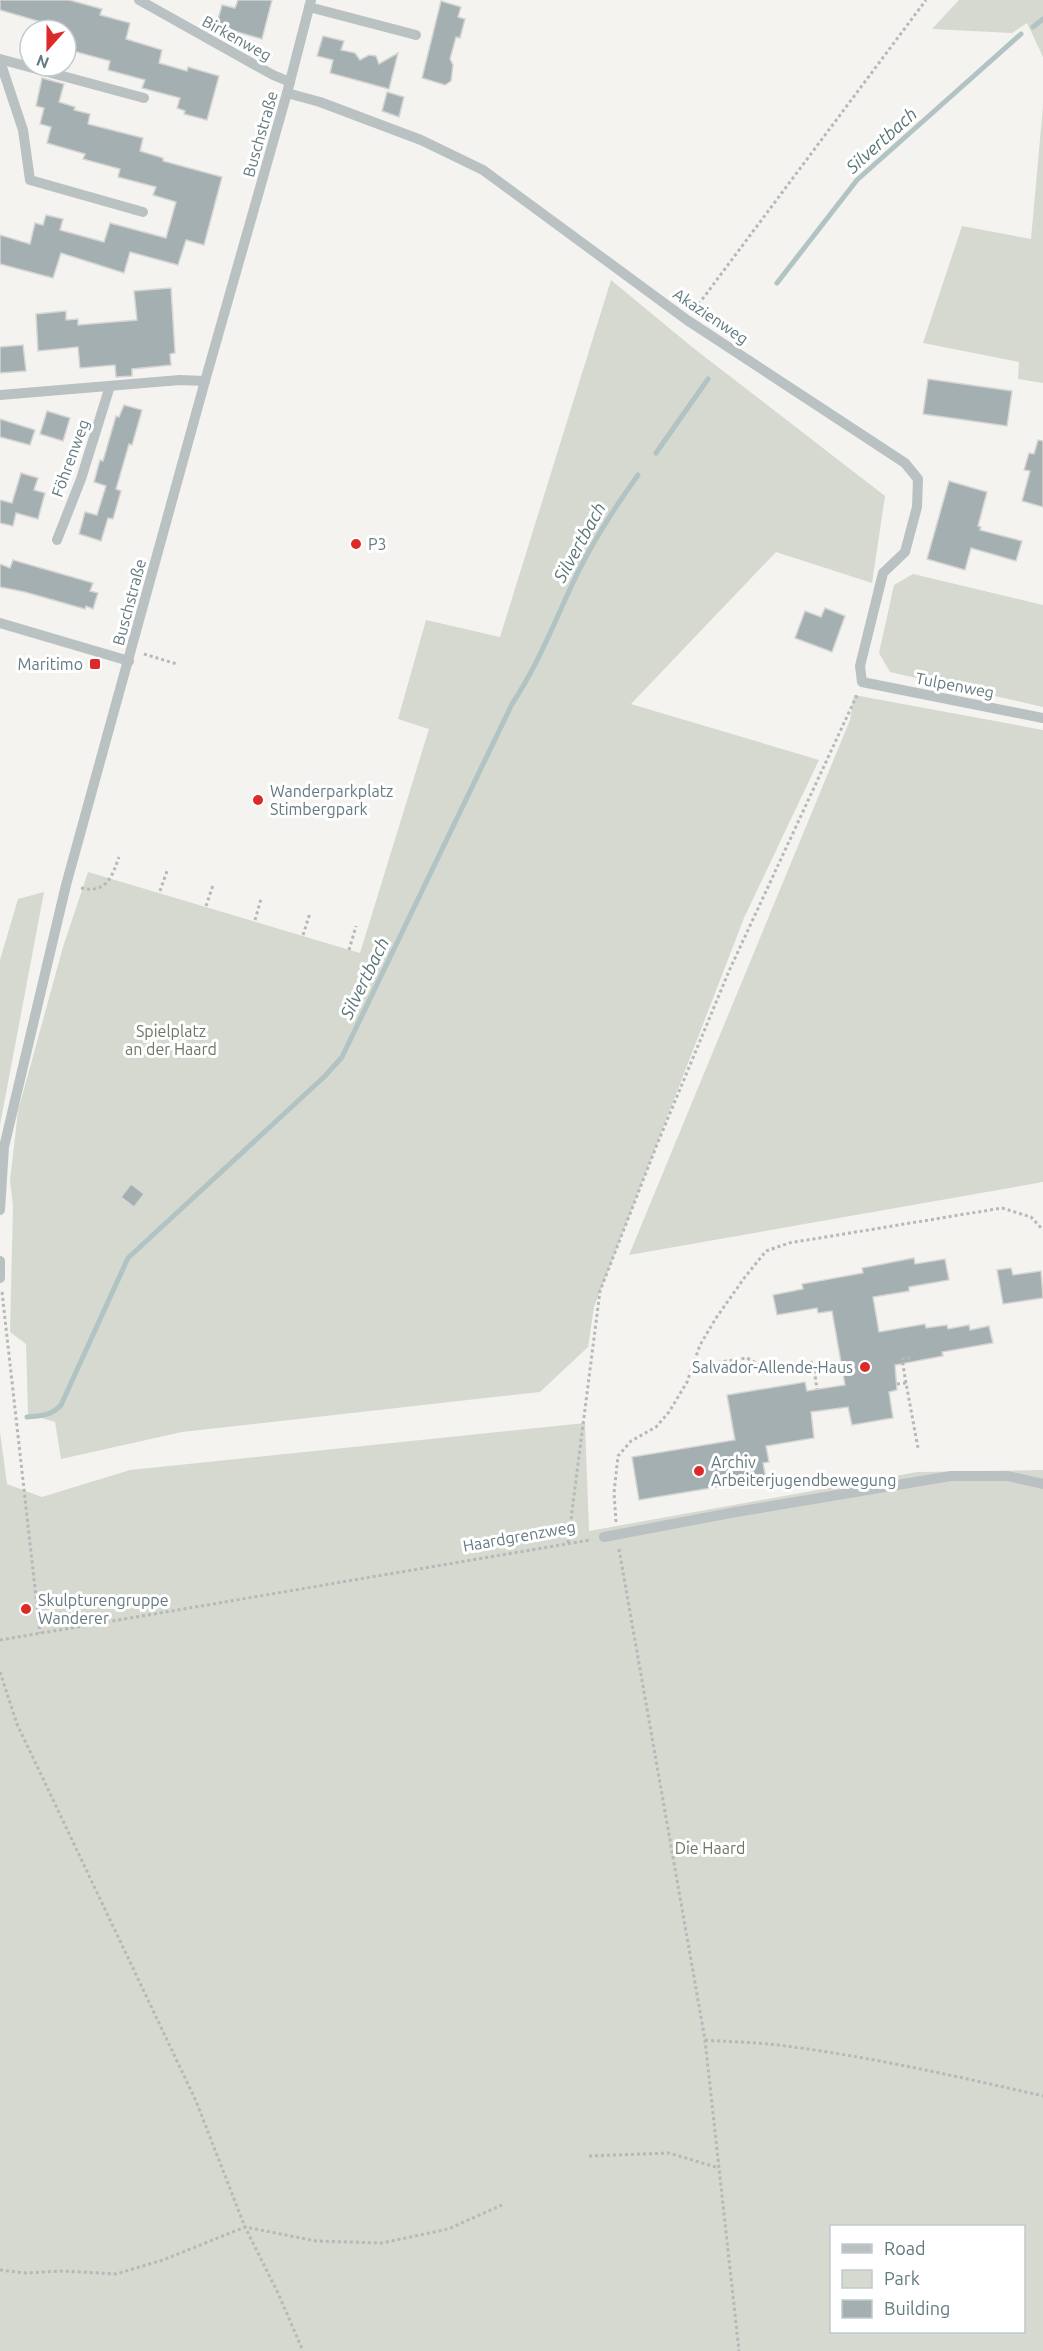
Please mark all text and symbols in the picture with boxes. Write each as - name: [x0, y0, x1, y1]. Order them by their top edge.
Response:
- street label: Birkenweg: [199, 12, 275, 64]
- north arrow: [18, 18, 78, 78]
- text: N: [34, 51, 51, 73]
- street label: Buschstraße: [239, 89, 281, 179]
- water label: Silvertbach: [841, 103, 920, 178]
- street label: Akazienweg: [670, 284, 752, 348]
- street label: Föhrenweg: [48, 417, 92, 499]
- water label: Silvertbach: [548, 499, 609, 586]
- place label: P3: [368, 535, 387, 553]
- marker: P3: [349, 537, 363, 551]
- street label: Buschstraße: [109, 557, 149, 647]
- place label: Maritimo: [18, 655, 83, 673]
- marker: Maritimo: [88, 657, 102, 671]
- street label: Tulpenweg: [914, 669, 996, 701]
- place label: Wanderparkplatz Stimbergpark: [270, 782, 393, 818]
- marker: Wanderparkplatz Stimbergpark: [251, 793, 265, 807]
- water label: Silvertbach: [335, 934, 392, 1023]
- park label: Spielplatz an der Haard: [125, 1022, 217, 1058]
- place label: Salvador-Allende-Haus: [692, 1358, 853, 1376]
- marker: Salvador-Allende-Haus: [858, 1360, 872, 1374]
- place label: Archiv Arbeiterjugendbewegung: [711, 1453, 896, 1489]
- marker: Archiv Arbeiterjugendbewegung: [692, 1464, 706, 1478]
- street label: Haardgrenzweg: [461, 1517, 577, 1555]
- place label: Skulpturengruppe Wanderer: [38, 1591, 169, 1627]
- marker: Skulpturengruppe Wanderer: [19, 1602, 33, 1616]
- park label: Die Haard: [675, 1839, 745, 1857]
- legend: [830, 2225, 1025, 2333]
- text: Road: [884, 2238, 926, 2258]
- text: Park: [884, 2268, 920, 2288]
- text: Building: [884, 2298, 950, 2318]

